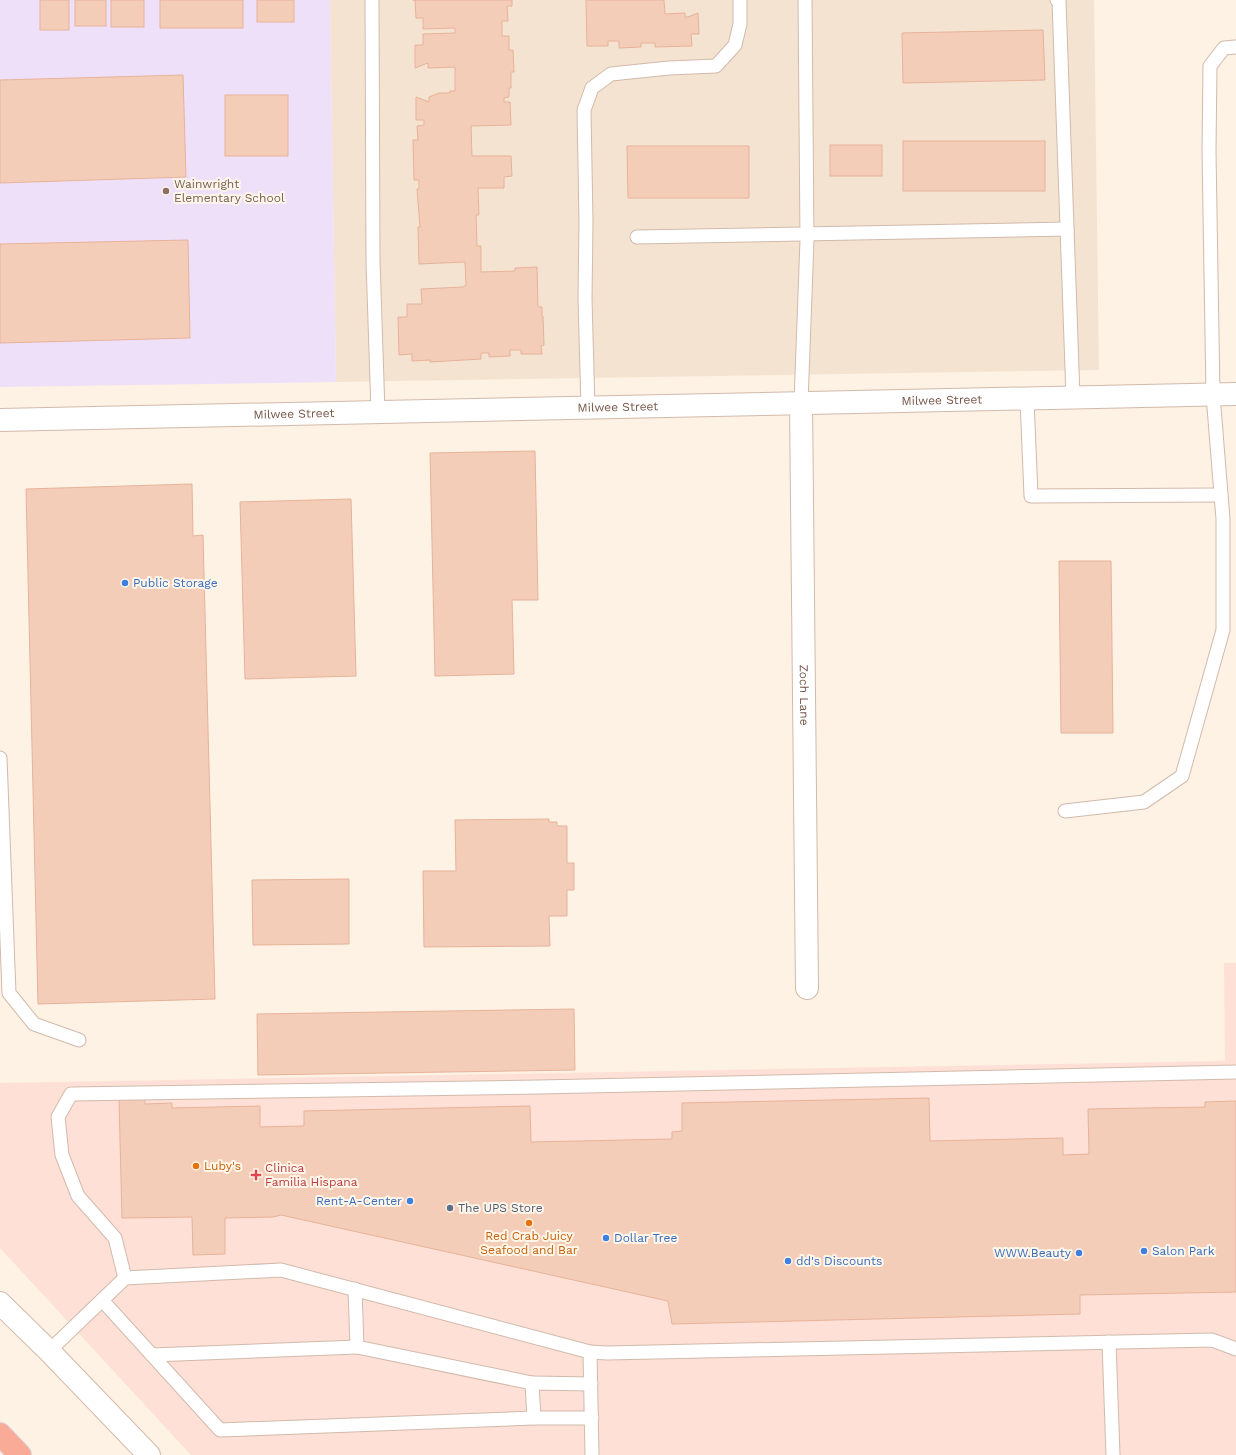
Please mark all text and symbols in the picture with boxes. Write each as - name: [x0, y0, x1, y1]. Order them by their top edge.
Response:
- place label: Wainwright Elementary School: [174, 177, 285, 205]
- marker: Wainwright Elementary School: [161, 186, 171, 196]
- street label: Milwee Street: [901, 392, 982, 408]
- street label: Milwee Street: [577, 399, 658, 415]
- street label: Milwee Street: [253, 406, 335, 422]
- place label: Public Storage: [133, 576, 218, 590]
- marker: Public Storage: [120, 578, 130, 588]
- street label: Zoch Lane: [797, 664, 811, 726]
- place label: Luby's: [204, 1159, 241, 1173]
- marker: Luby's: [191, 1161, 201, 1171]
- place label: Clinica Familia Hispana: [265, 1161, 358, 1189]
- marker: Clinica Familia Hispana: [250, 1169, 262, 1181]
- place label: Rent-A-Center: [316, 1194, 402, 1208]
- marker: Rent-A-Center: [405, 1196, 415, 1206]
- place label: The UPS Store: [458, 1201, 543, 1215]
- marker: The UPS Store: [445, 1203, 455, 1213]
- marker: Red Crab Juicy Seafood and Bar: [524, 1218, 534, 1228]
- place label: Red Crab Juicy Seafood and Bar: [480, 1229, 578, 1257]
- place label: Dollar Tree: [614, 1231, 677, 1245]
- marker: Dollar Tree: [601, 1233, 611, 1243]
- place label: Salon Park: [1152, 1244, 1215, 1258]
- place label: WWW.Beauty: [994, 1246, 1072, 1260]
- marker: Salon Park: [1139, 1246, 1149, 1256]
- marker: WWW.Beauty: [1074, 1248, 1084, 1258]
- place label: dd's Discounts: [796, 1254, 882, 1268]
- marker: dd's Discounts: [783, 1256, 793, 1266]

